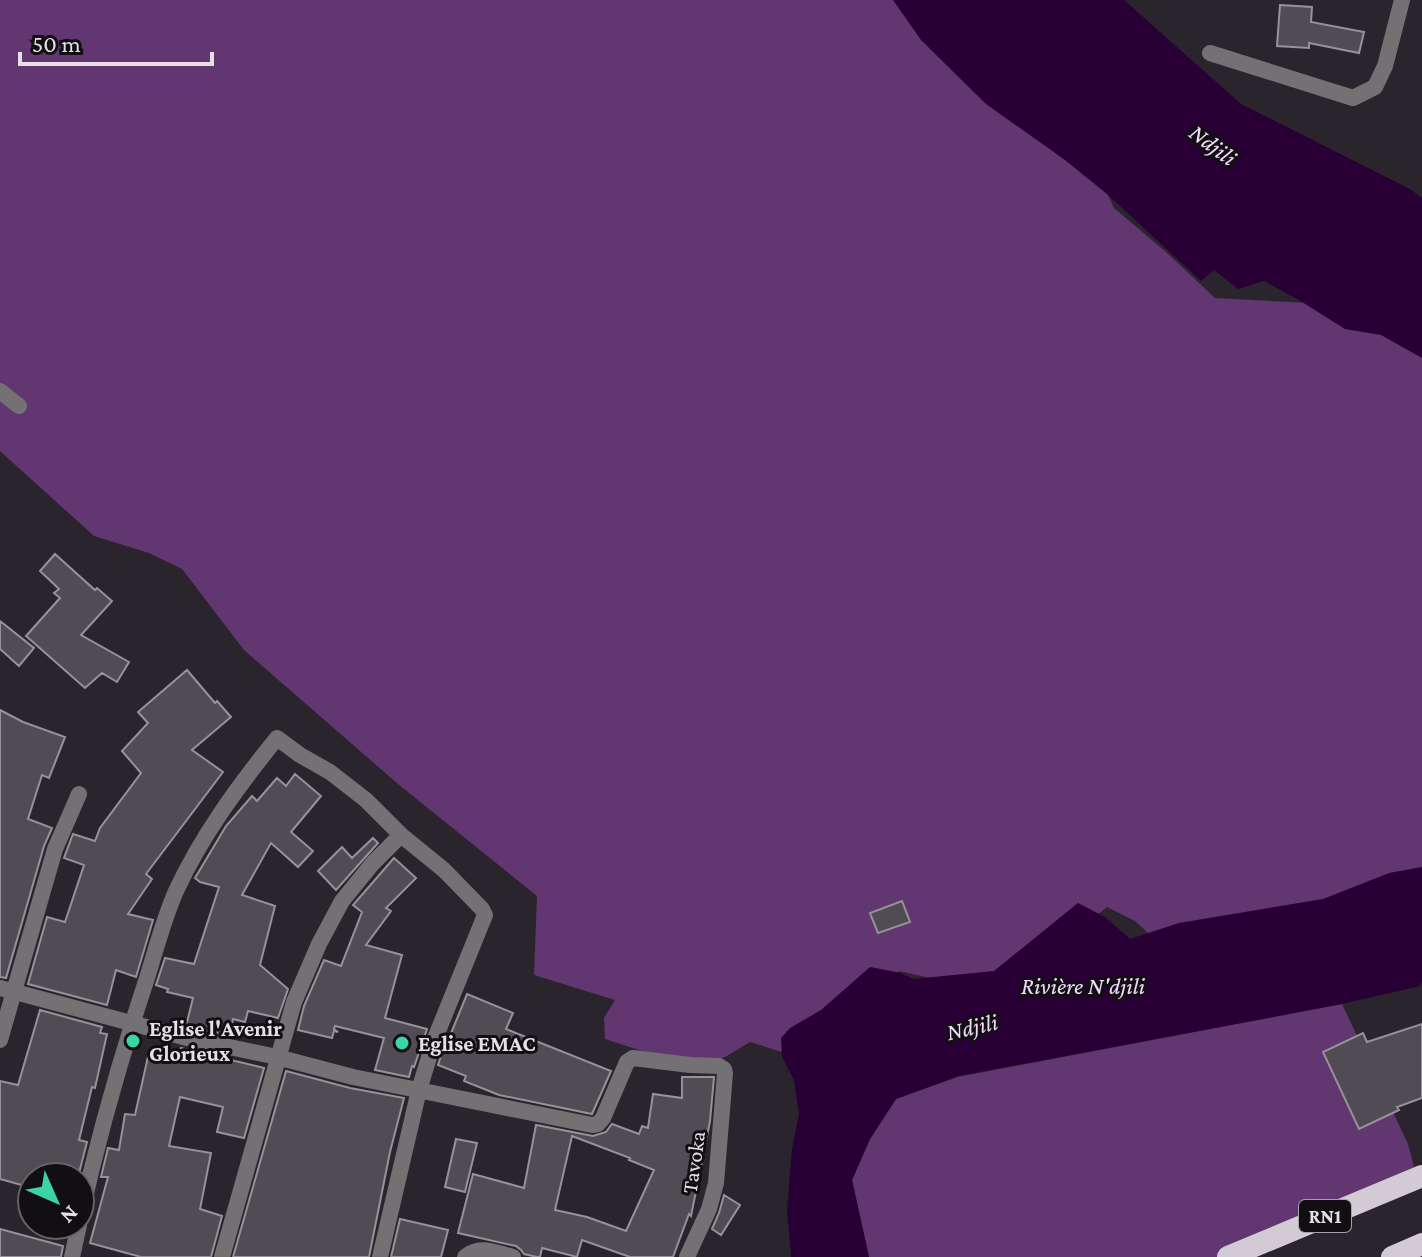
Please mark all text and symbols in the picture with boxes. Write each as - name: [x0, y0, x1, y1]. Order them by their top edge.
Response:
- scale bar: [20, 16, 212, 66]
- text: 50 m: [32, 30, 81, 57]
- water label: Ndjili: [1184, 118, 1243, 172]
- water label: Rivière N'djili: [1021, 972, 1146, 1000]
- water label: Ndjili: [944, 1007, 1001, 1046]
- place label: Eglise l'Avenir Glorieux: [149, 1016, 282, 1066]
- place label: Eglise EMAC: [418, 1031, 536, 1056]
- marker: Eglise l'Avenir Glorieux: [124, 1032, 142, 1050]
- marker: Eglise EMAC: [393, 1034, 411, 1052]
- street label: Tavoka: [677, 1129, 710, 1195]
- north arrow: [16, 1161, 96, 1241]
- road number: RN1: [1299, 1200, 1351, 1232]
- text: N: [56, 1201, 84, 1229]

